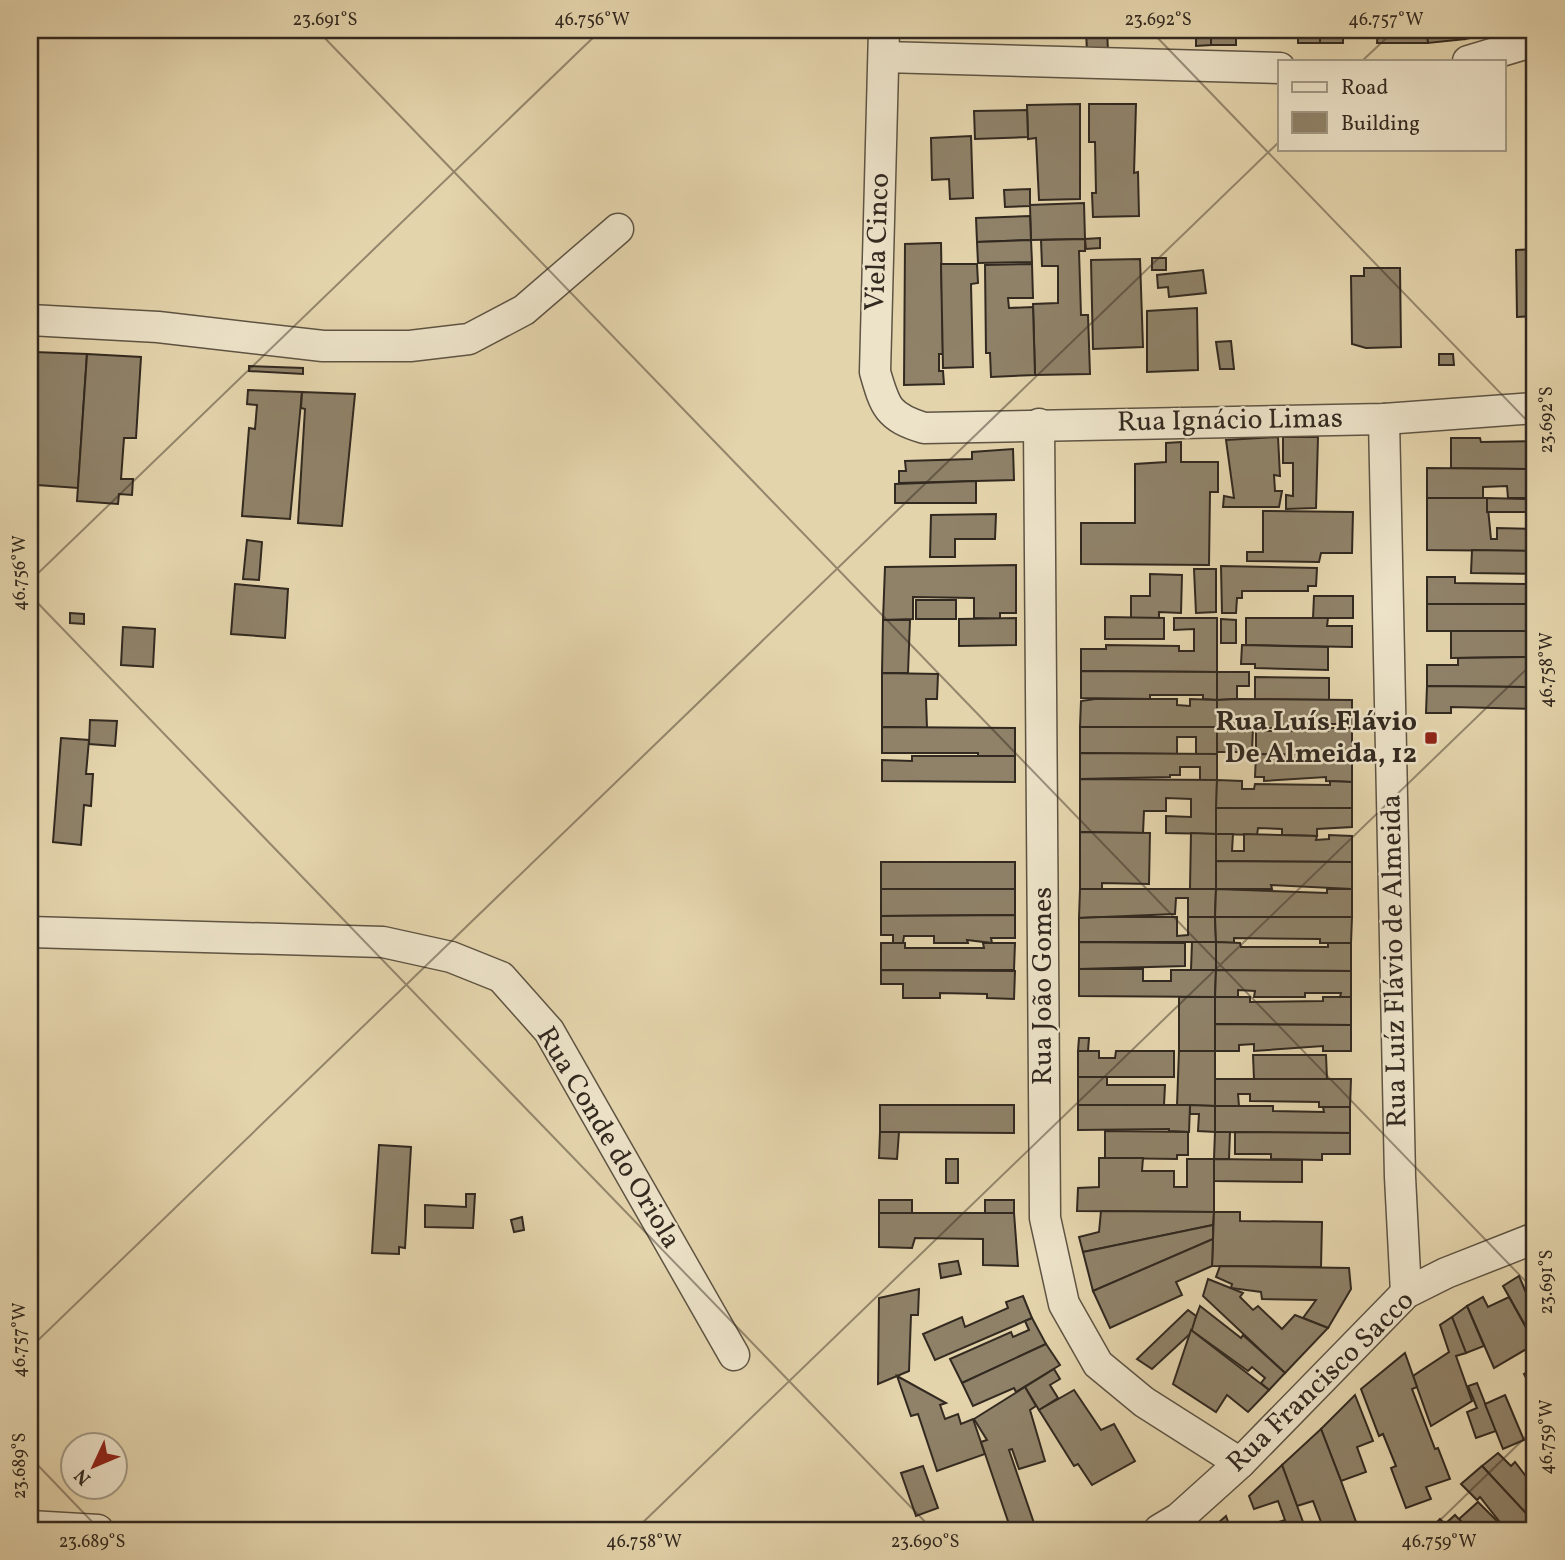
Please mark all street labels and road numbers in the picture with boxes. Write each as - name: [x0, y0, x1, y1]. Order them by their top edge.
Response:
- street label: Viela Cinco: [856, 172, 900, 312]
- street label: Rua Ignácio Limas: [1117, 400, 1343, 442]
- street label: Rua Luíz Flávio de Almeida: [1373, 794, 1417, 1128]
- street label: Rua João Gomes: [1024, 887, 1063, 1085]
- street label: Rua Conde do Oriola: [526, 1020, 690, 1256]
- street label: Rua Francisco Sacco: [1219, 1282, 1423, 1482]

